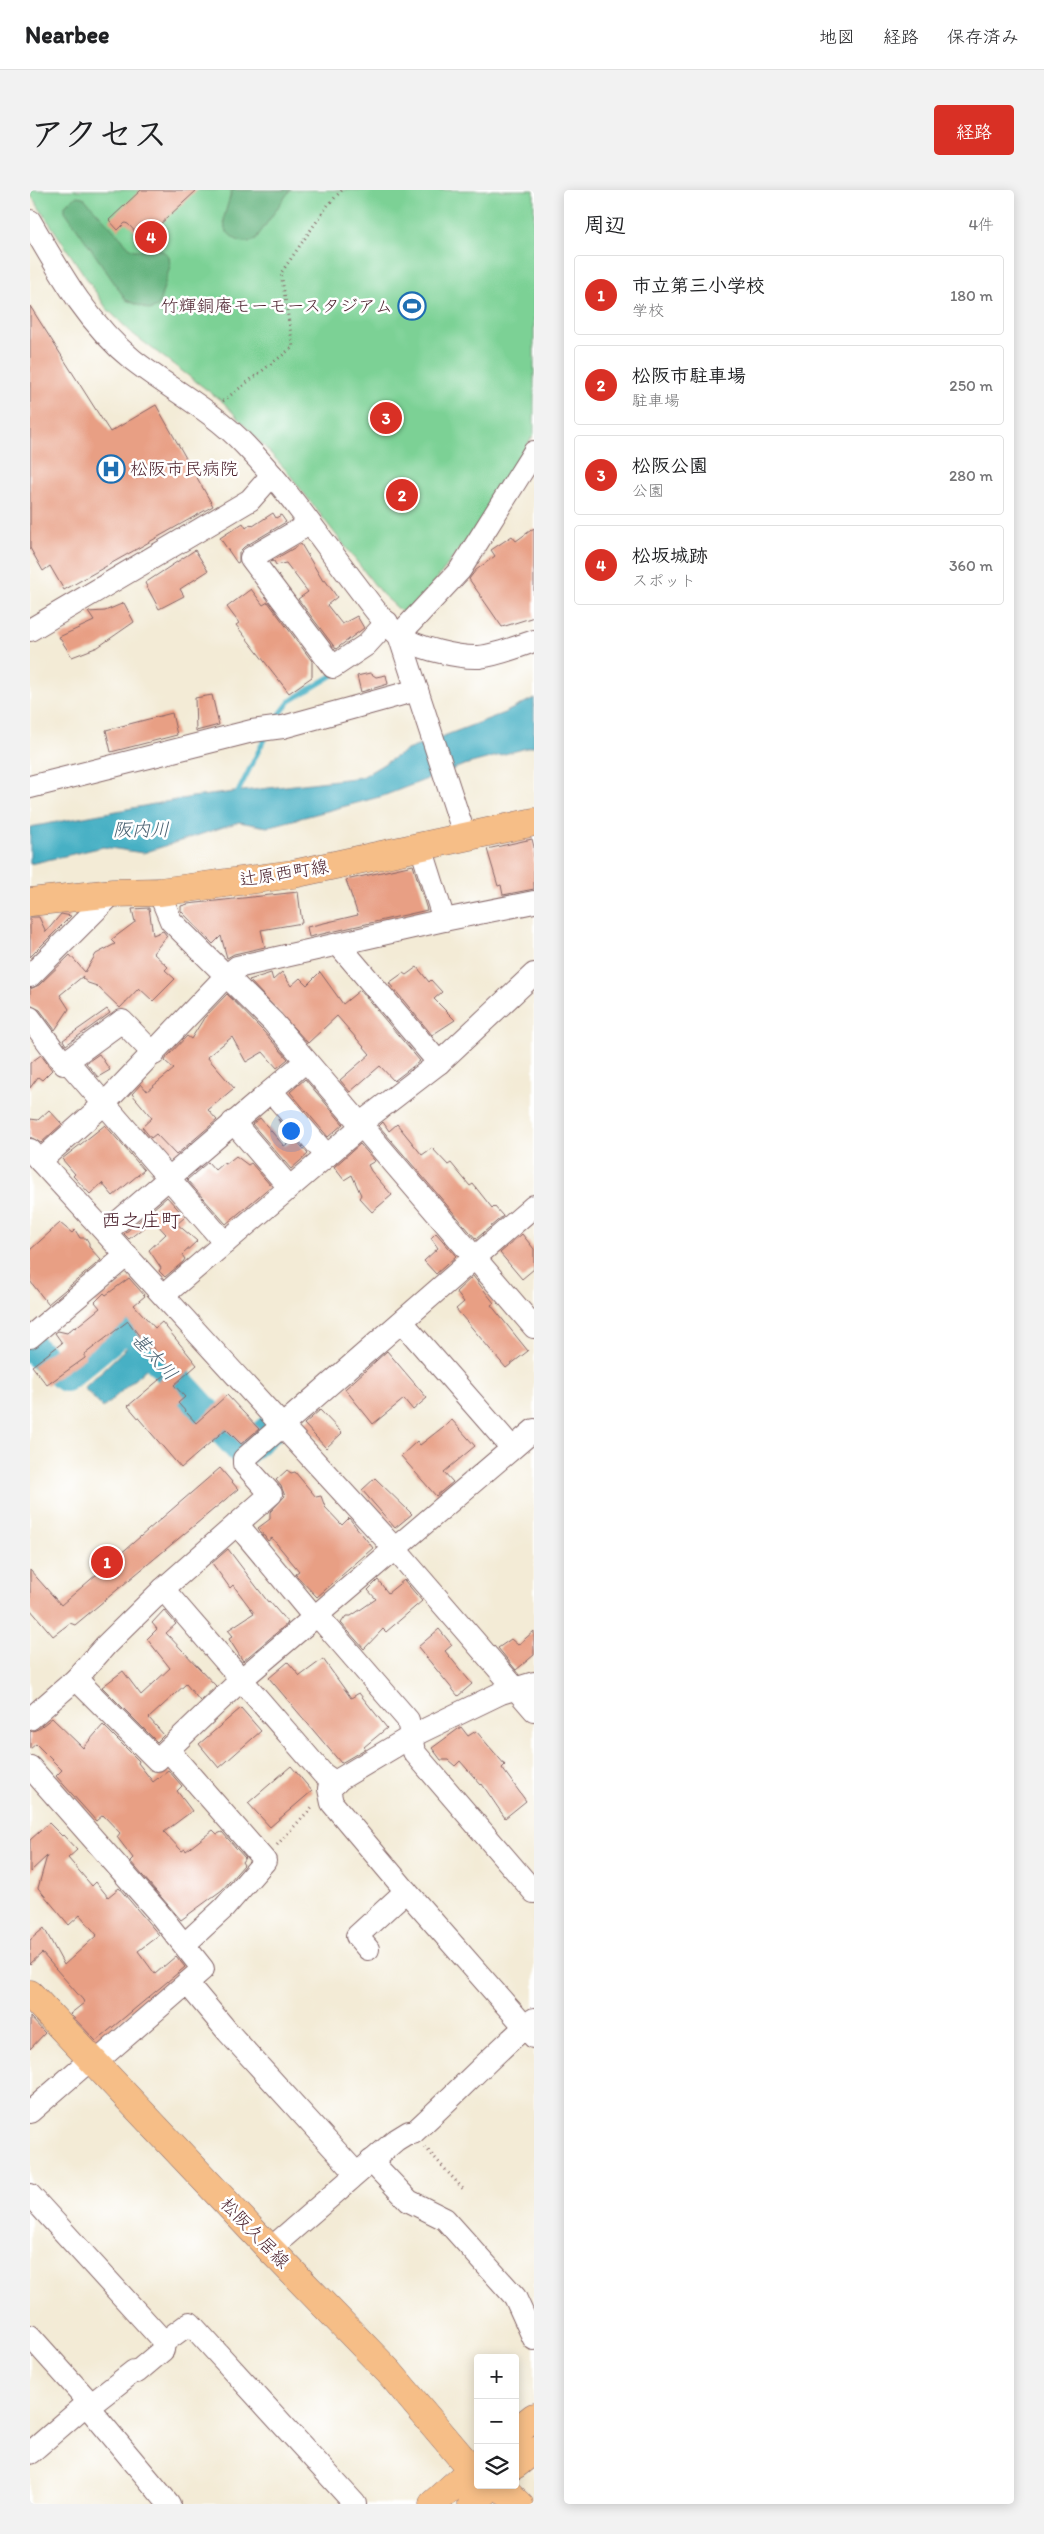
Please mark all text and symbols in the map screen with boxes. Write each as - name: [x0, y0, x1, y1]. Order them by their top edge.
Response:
- text: Nearbee: [25, 20, 109, 49]
- text: 地図: [819, 26, 855, 48]
- text: 経路: [883, 26, 919, 48]
- text: 保存済み: [947, 26, 1019, 48]
- button: 経路: [934, 105, 1014, 155]
- text: アクセス: [30, 113, 168, 155]
- text: 周辺: [584, 212, 626, 237]
- text: 4件: [968, 215, 994, 234]
- pin: 4: [135, 218, 167, 256]
- text: 市立第三小学校: [632, 274, 765, 297]
- text: 1: [597, 286, 605, 305]
- text: 180 m: [950, 286, 993, 305]
- sports icon: 竹輝銅庵モーモースタジアム: [397, 291, 427, 321]
- place label: 竹輝銅庵モーモースタジアム: [160, 295, 393, 317]
- text: 学校: [632, 301, 664, 320]
- text: 松阪市駐車場: [632, 364, 746, 387]
- text: 2: [597, 376, 605, 395]
- text: 250 m: [949, 376, 993, 395]
- text: 駐車場: [632, 391, 680, 410]
- pin: 3: [370, 399, 402, 437]
- hospital icon: 松阪市民病院: [96, 454, 126, 484]
- text: 松阪公園: [632, 454, 708, 477]
- place label: 松阪市民病院: [130, 458, 238, 480]
- text: 3: [597, 466, 605, 485]
- text: 280 m: [949, 466, 993, 485]
- pin: 2: [386, 476, 418, 514]
- text: 公園: [632, 481, 664, 500]
- text: 松坂城跡: [632, 544, 708, 567]
- text: 4: [596, 556, 606, 575]
- text: 360 m: [949, 556, 993, 575]
- text: スポット: [632, 571, 696, 590]
- water label: 阪内川: [112, 818, 170, 841]
- street label: 辻原西町線: [238, 855, 330, 891]
- your location: [278, 1118, 304, 1144]
- district label: 西之庄町: [101, 1208, 181, 1232]
- water label: 甚太川: [127, 1328, 182, 1385]
- pin: 1: [91, 1543, 123, 1581]
- street label: 松阪久居線: [216, 2193, 294, 2273]
- map controls: [474, 2354, 519, 2489]
- button: +: [474, 2354, 519, 2399]
- button: −: [474, 2399, 519, 2444]
- button: layers: [474, 2444, 519, 2489]

